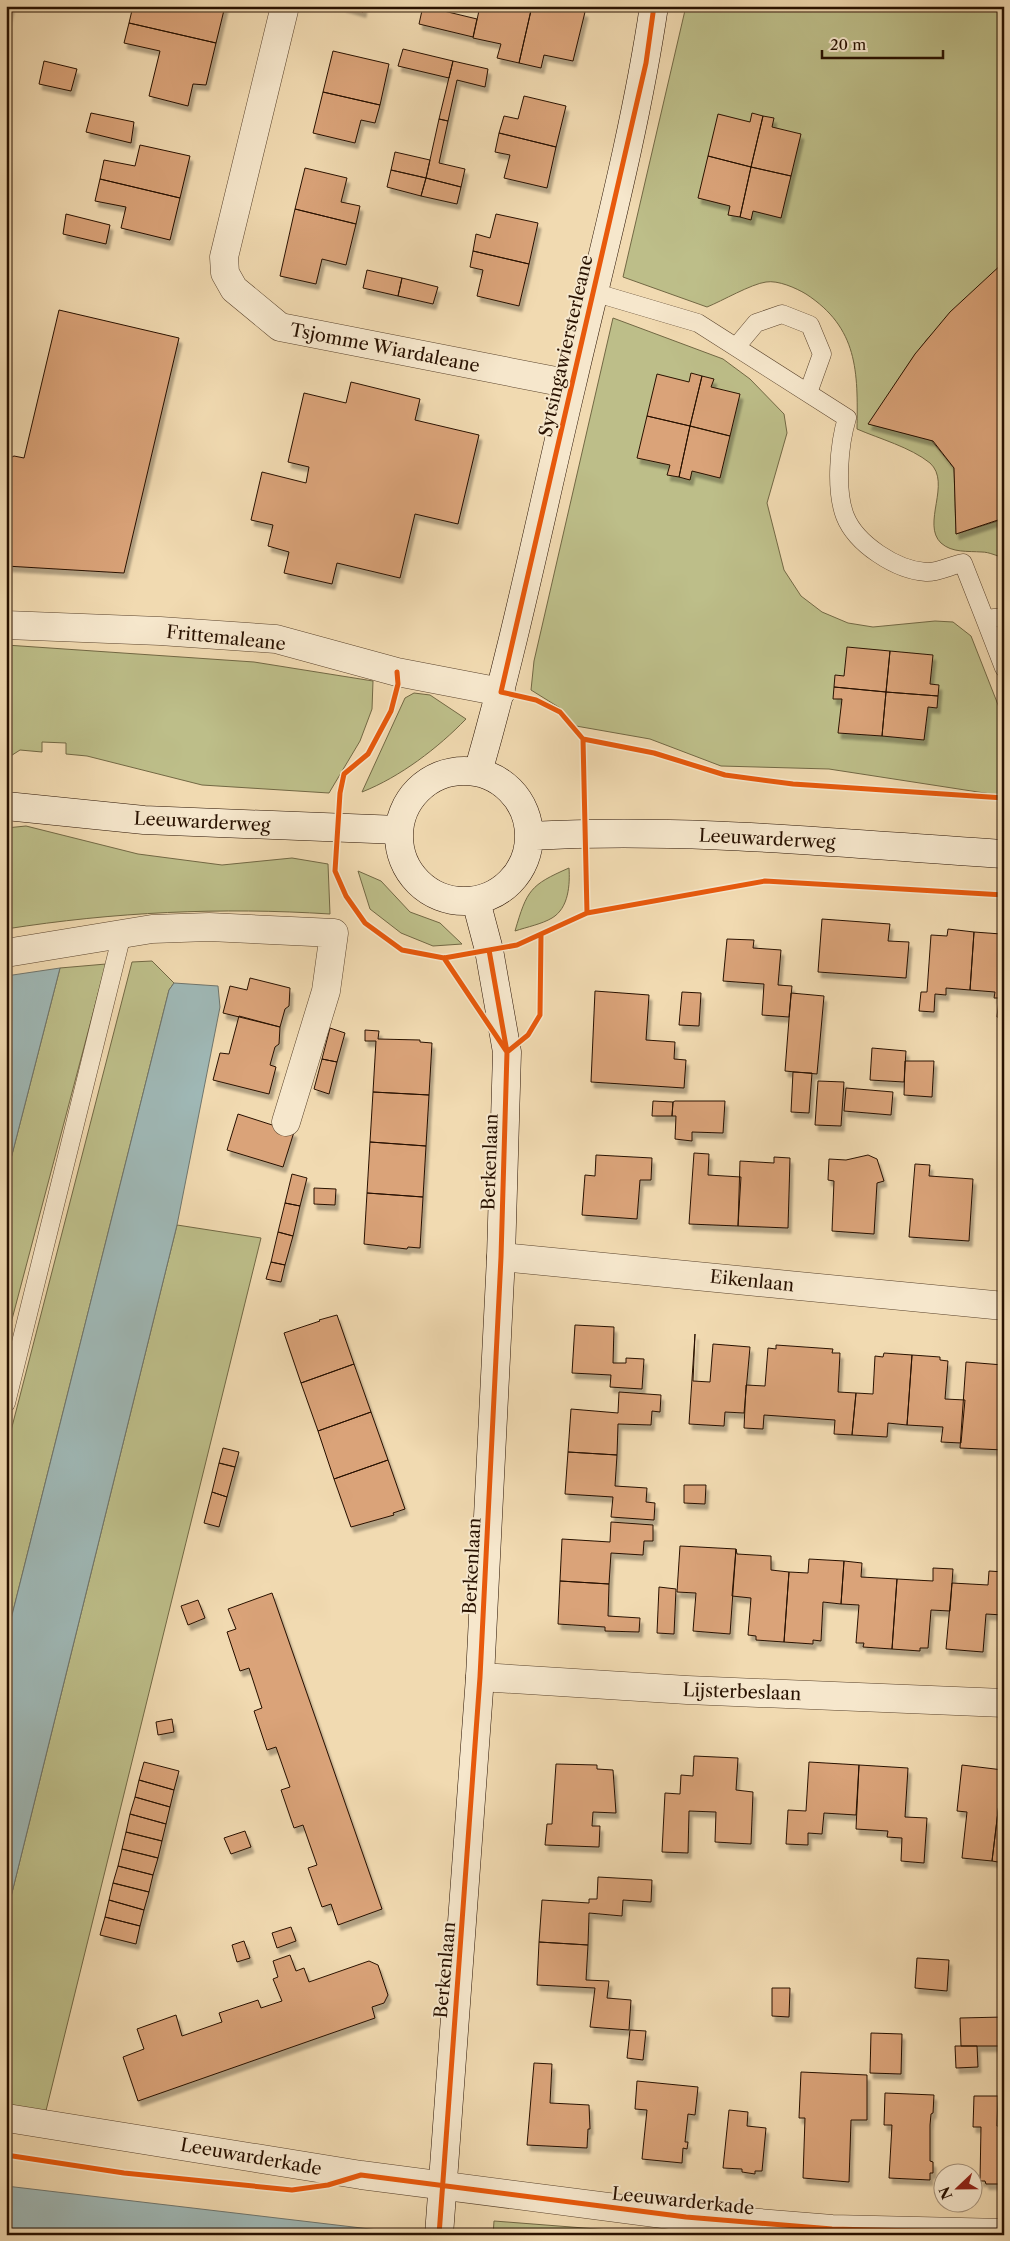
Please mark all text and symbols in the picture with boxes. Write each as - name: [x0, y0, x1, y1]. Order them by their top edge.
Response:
- scale bar: [822, 28, 944, 60]
- text: 20 m: [830, 35, 866, 54]
- street label: Sytsingawiersterleane: [534, 253, 598, 439]
- street label: Tsjomme Wiardaleane: [288, 319, 482, 377]
- street label: Frittemaleane: [165, 621, 287, 655]
- street label: Leeuwarderweg: [133, 807, 271, 837]
- street label: Leeuwarderweg: [698, 824, 836, 854]
- street label: Berkenlaan: [477, 1113, 503, 1211]
- street label: Eikenlaan: [709, 1266, 795, 1296]
- street label: Berkenlaan: [458, 1517, 486, 1615]
- street label: Lijsterbeslaan: [682, 1679, 802, 1705]
- street label: Berkenlaan: [430, 1921, 460, 2019]
- street label: Leeuwarderkade: [179, 2134, 323, 2180]
- north arrow: [932, 2164, 982, 2214]
- street label: Leeuwarderkade: [611, 2183, 755, 2219]
- text: N: [935, 2184, 957, 2202]

